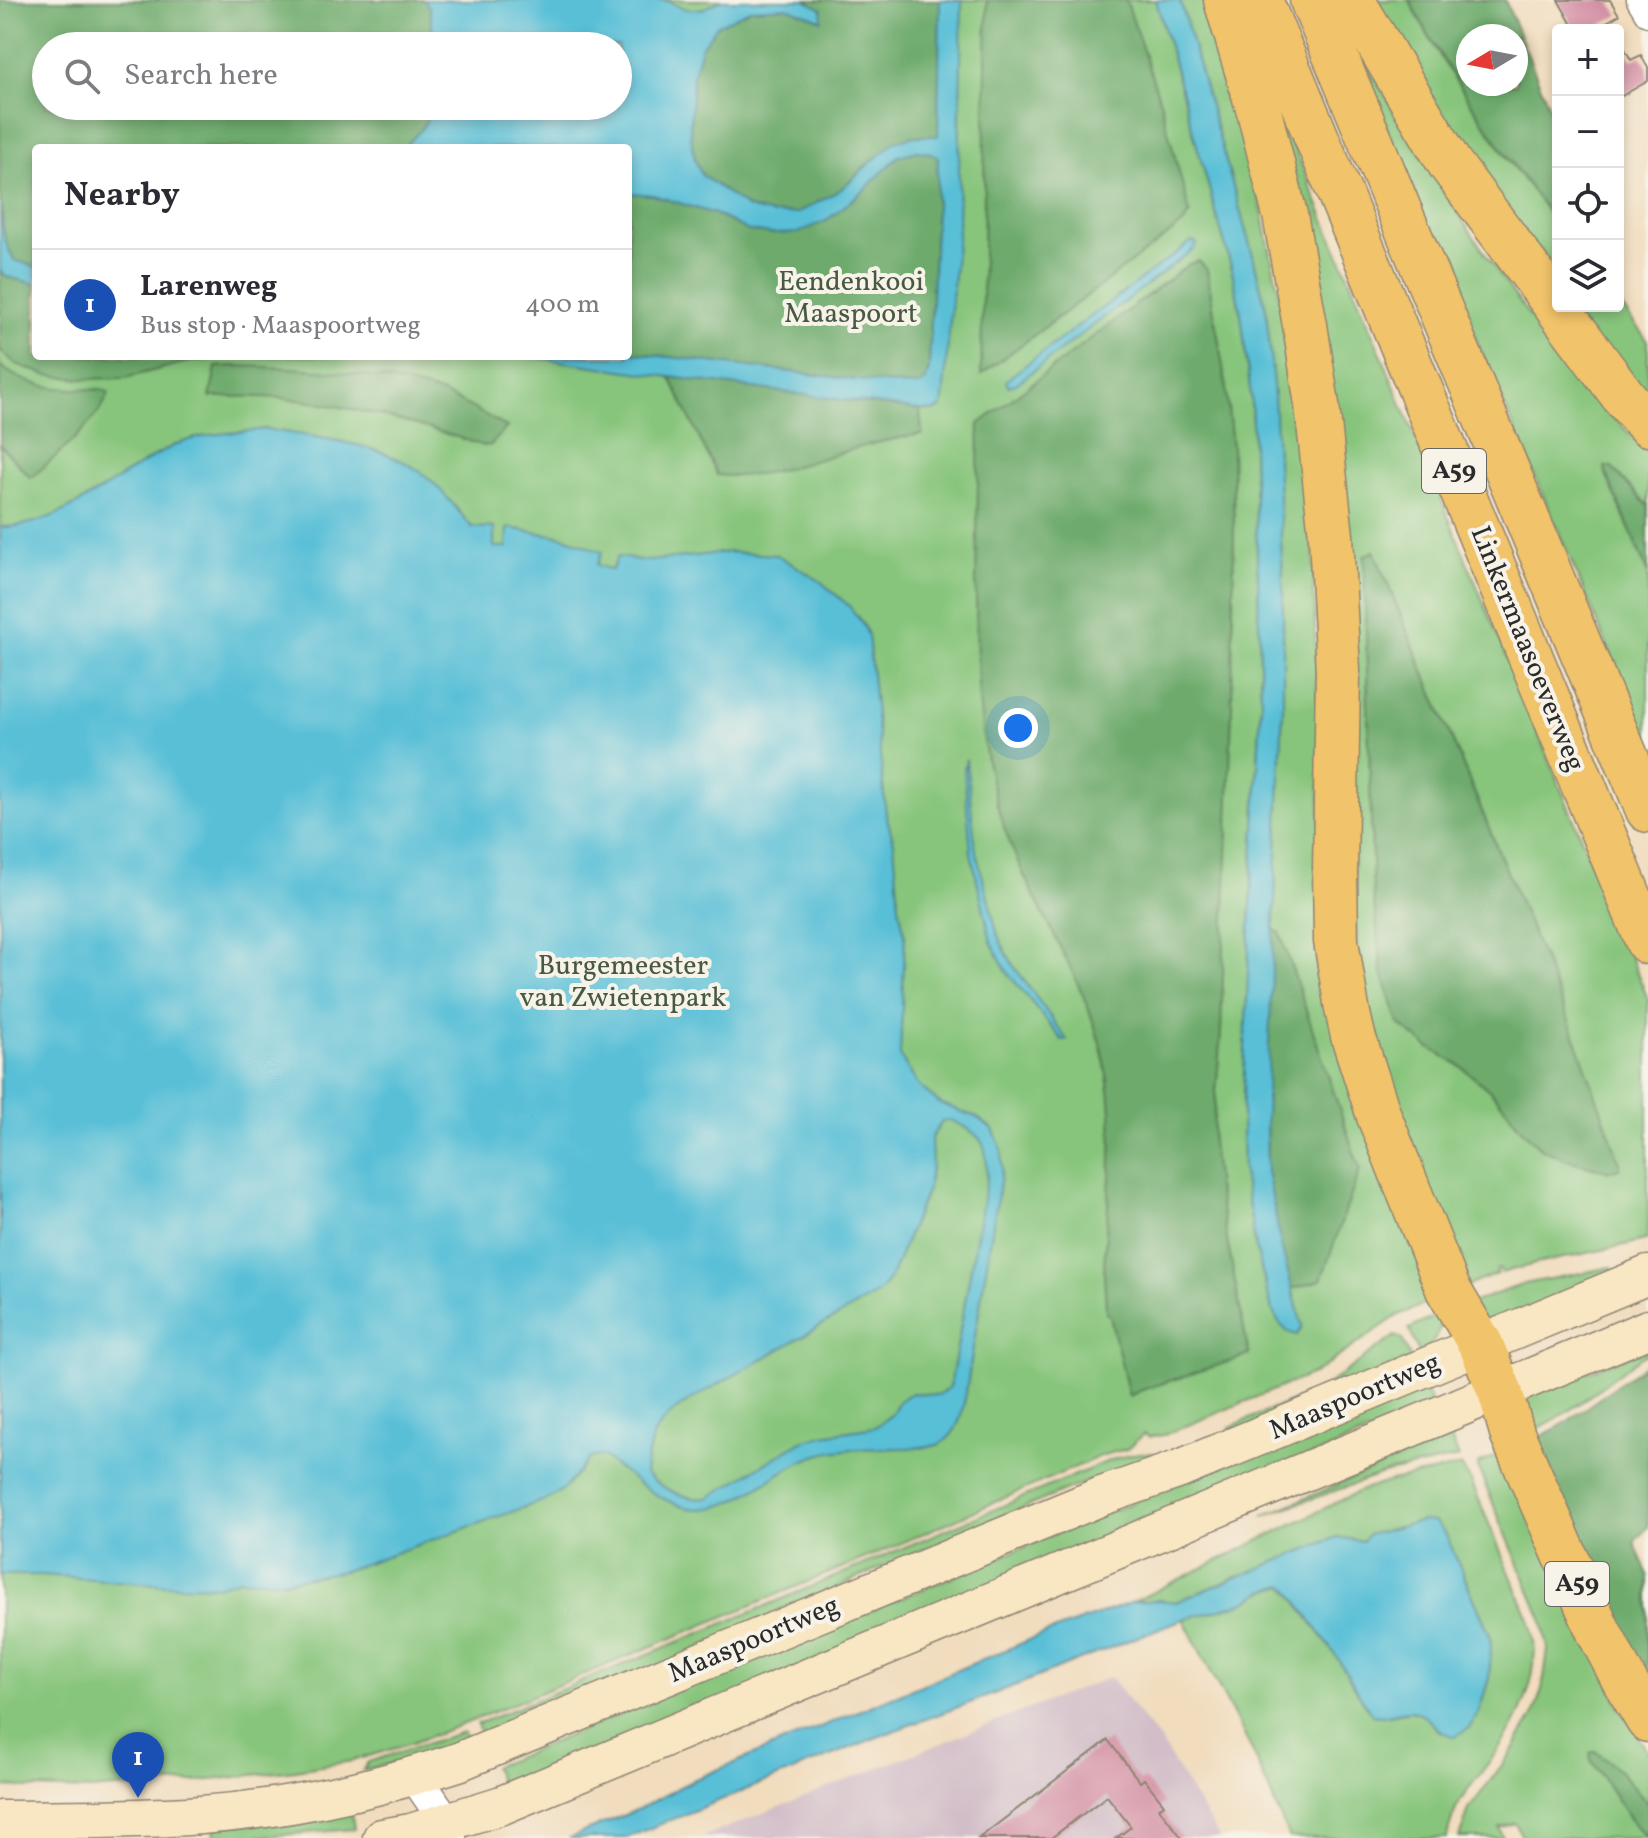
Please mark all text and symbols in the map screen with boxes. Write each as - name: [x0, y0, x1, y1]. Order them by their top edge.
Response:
- north arrow: [1456, 24, 1528, 96]
- map controls: [1552, 24, 1624, 312]
- button: +: [1552, 24, 1624, 96]
- search box: [32, 32, 632, 120]
- icon: search: [60, 54, 104, 98]
- text: Search here: [124, 55, 278, 97]
- button: −: [1552, 96, 1624, 168]
- button: locate: [1552, 168, 1624, 240]
- text: Nearby: [64, 173, 180, 220]
- button: layers: [1552, 240, 1624, 312]
- park label: Eendenkooi Maaspoort: [778, 263, 924, 334]
- text: Larenweg: [140, 266, 277, 308]
- text: 1: [85, 287, 95, 323]
- text: 400 m: [525, 287, 600, 323]
- text: Bus stop · Maaspoortweg: [140, 308, 421, 344]
- road number: A59: [1422, 449, 1486, 493]
- street label: Linkermaasoeverweg: [1460, 520, 1594, 778]
- your location: [998, 708, 1038, 748]
- park label: Burgemeester van Zwietenpark: [519, 947, 727, 1018]
- street label: Maaspoortweg: [1263, 1343, 1447, 1451]
- road number: A59: [1545, 1562, 1609, 1606]
- street label: Maaspoortweg: [662, 1586, 846, 1694]
- pin: 1: [112, 1732, 164, 1798]

